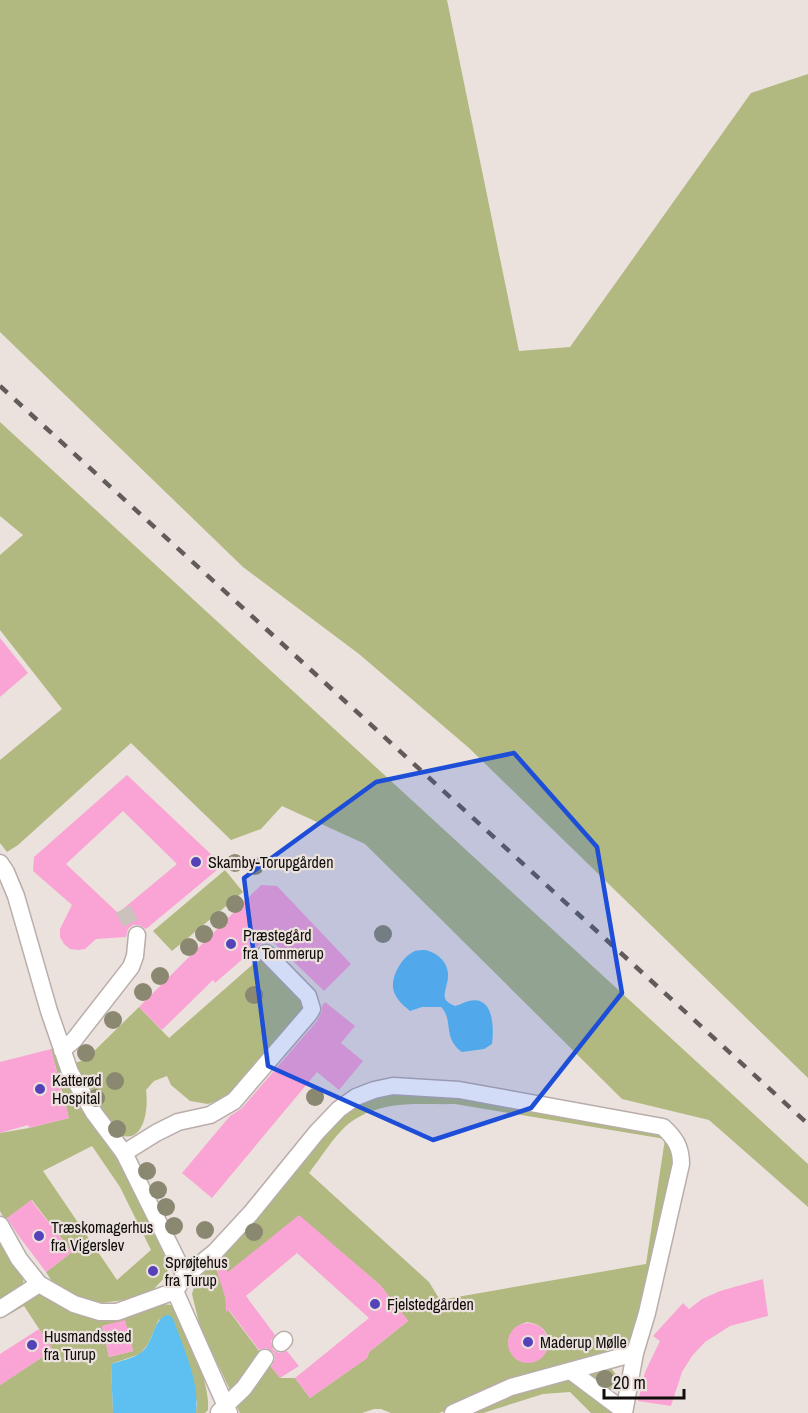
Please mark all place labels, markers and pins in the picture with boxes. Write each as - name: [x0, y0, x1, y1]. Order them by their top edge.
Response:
- place label: Skamby-Torupgården: [208, 851, 333, 873]
- marker: Skamby-Torupgården: [189, 855, 203, 869]
- place label: Præstegård fra Tommerup: [243, 924, 324, 964]
- marker: Præstegård fra Tommerup: [224, 937, 238, 951]
- place label: Katterød Hospital: [52, 1069, 102, 1109]
- marker: Katterød Hospital: [33, 1082, 47, 1096]
- place label: Træskomagerhus fra Vigerslev: [51, 1216, 153, 1256]
- marker: Træskomagerhus fra Vigerslev: [32, 1229, 46, 1243]
- place label: Sprøjtehus fra Turup: [165, 1251, 228, 1291]
- marker: Sprøjtehus fra Turup: [146, 1264, 160, 1278]
- place label: Fjelstedgården: [387, 1293, 474, 1315]
- marker: Fjelstedgården: [368, 1297, 382, 1311]
- place label: Husmandssted fra Turup: [44, 1325, 132, 1365]
- place label: Maderup Mølle: [540, 1331, 627, 1353]
- marker: Maderup Mølle: [521, 1335, 535, 1349]
- marker: Husmandssted fra Turup: [25, 1338, 39, 1352]

